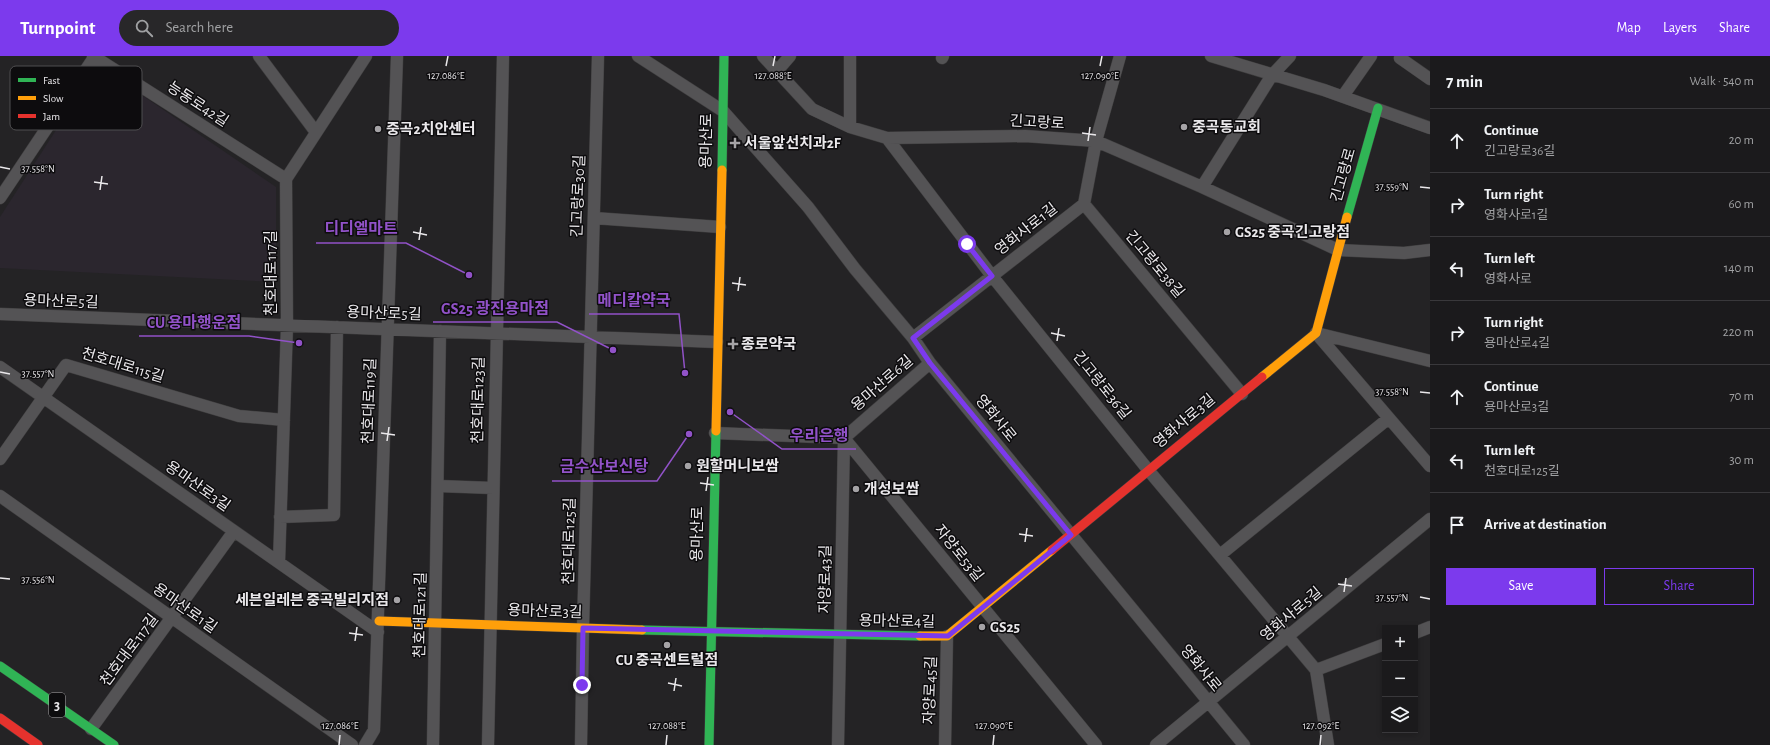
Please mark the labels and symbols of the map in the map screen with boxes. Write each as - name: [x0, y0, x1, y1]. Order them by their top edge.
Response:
- legend: [10, 66, 142, 130]
- text: 127.086°E: [428, 71, 465, 81]
- text: 127.088°E: [755, 71, 792, 81]
- text: 127.090°E: [1081, 71, 1119, 81]
- text: Fast: [43, 75, 61, 86]
- street label: 능동로42길: [165, 78, 231, 130]
- text: Slow: [43, 93, 64, 104]
- text: Jam: [43, 111, 60, 122]
- street label: 용마산로: [698, 113, 714, 169]
- street label: 긴고랑로: [1009, 113, 1065, 131]
- place label: 중곡동교회: [1192, 119, 1261, 135]
- place label: 중곡2치안센터: [386, 121, 476, 137]
- marker: 중곡동교회: [1179, 122, 1189, 132]
- marker: 중곡2치안센터: [373, 124, 383, 134]
- place label: 서울앞선치과2F: [744, 135, 842, 151]
- marker: 서울앞선치과2F: [729, 137, 741, 149]
- street label: 긴고랑로: [1328, 146, 1358, 204]
- street label: 긴고랑로30길: [569, 154, 587, 238]
- text: 37.558°N: [21, 164, 55, 174]
- text: 37.559°N: [1375, 182, 1409, 192]
- street label: 영화사로1길: [992, 200, 1060, 258]
- callout: 디디엘마트: [316, 215, 406, 243]
- text: 디디엘마트: [324, 220, 398, 237]
- place label: GS25 중곡긴고랑점: [1235, 224, 1350, 240]
- street label: 긴고랑로38길: [1122, 227, 1188, 301]
- marker: GS25 중곡긴고랑점: [1222, 227, 1232, 237]
- street label: 천호대로117길: [262, 230, 279, 316]
- route start: [958, 235, 976, 253]
- callout: 메디칼약국: [589, 286, 679, 314]
- street label: 용마산로5길: [23, 292, 99, 310]
- text: 메디칼약국: [597, 292, 671, 309]
- callout: GS25 광진용마점: [433, 294, 557, 322]
- text: GS25 광진용마점: [441, 300, 549, 317]
- street label: 용마산로5길: [346, 304, 422, 322]
- callout: CU 용마행운점: [139, 308, 249, 336]
- text: CU 용마행운점: [147, 314, 241, 331]
- place label: 종로약국: [741, 336, 796, 352]
- marker: 종로약국: [728, 339, 738, 349]
- street label: 천호대로115길: [80, 344, 167, 385]
- street label: 긴고랑로36길: [1070, 348, 1134, 422]
- street label: 용마산로6길: [848, 352, 916, 414]
- street label: 천호대로123길: [468, 356, 487, 444]
- street label: 천호대로119길: [358, 358, 379, 444]
- text: 37.557°N: [22, 369, 54, 379]
- text: 37.558°N: [1375, 387, 1409, 397]
- street label: 영화사로3길: [1150, 391, 1218, 451]
- street label: 영화사로: [972, 392, 1020, 444]
- callout: 우리은행: [782, 421, 856, 449]
- text: 우리은행: [790, 427, 848, 444]
- callout: 금수산보신탕: [552, 453, 657, 481]
- place label: 원할머니보쌈: [696, 457, 779, 474]
- street label: 용마산로3길: [163, 458, 233, 514]
- text: 금수산보신탕: [560, 458, 648, 475]
- marker: 원할머니보쌈: [683, 461, 693, 471]
- place label: 개성보쌈: [864, 481, 919, 497]
- marker: 개성보쌈: [851, 484, 861, 494]
- street label: 천호대로125길: [559, 497, 578, 585]
- street label: 용마산로: [689, 506, 705, 562]
- street label: 자양로53길: [931, 522, 987, 584]
- street label: 자양로43길: [816, 545, 834, 613]
- street label: 천호대로121길: [410, 572, 429, 658]
- text: 37.556°N: [21, 575, 55, 585]
- street label: 용마산로1길: [150, 580, 220, 636]
- street label: 영화사로5길: [1257, 584, 1325, 644]
- place label: 세븐일레븐 중곡빌리지점: [235, 592, 389, 608]
- text: 37.557°N: [1376, 593, 1408, 603]
- marker: 세븐일레븐 중곡빌리지점: [392, 595, 402, 605]
- street label: 용마산로3길: [507, 602, 583, 620]
- street label: 천호대로117길: [96, 610, 161, 689]
- street label: 용마산로4길: [859, 612, 935, 630]
- place label: GS25: [990, 620, 1020, 635]
- marker: GS25: [977, 622, 987, 632]
- marker: CU 중곡센트럴점: [662, 640, 672, 650]
- street label: 영화사로: [1177, 642, 1225, 694]
- place label: CU 중곡센트럴점: [616, 652, 718, 668]
- street label: 자양로45길: [921, 655, 939, 725]
- route end: [573, 676, 591, 694]
- road number: 3: [49, 693, 65, 717]
- text: 127.086°E: [322, 721, 359, 731]
- text: 127.088°E: [649, 721, 686, 731]
- text: 127.090°E: [975, 721, 1013, 731]
- text: 127.092°E: [1303, 721, 1340, 731]

